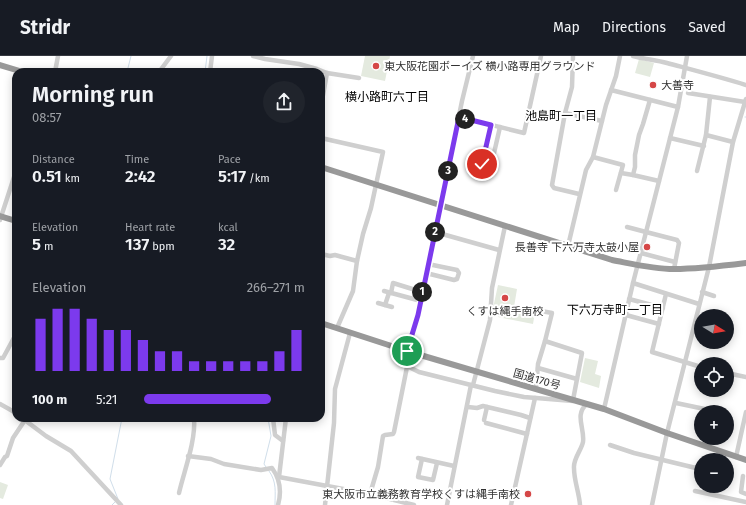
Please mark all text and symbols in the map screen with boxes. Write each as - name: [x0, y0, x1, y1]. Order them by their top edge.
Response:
- text: Stridr: [20, 16, 70, 39]
- text: Map: [553, 19, 580, 36]
- text: Directions: [602, 19, 666, 36]
- text: Saved: [688, 19, 726, 36]
- place label: 東大阪花園ボーイズ 横小路専用グラウンド: [384, 60, 596, 73]
- marker: 東大阪花園ボーイズ 横小路専用グラウンド: [371, 61, 381, 71]
- place label: 大善寺: [661, 79, 694, 92]
- marker: 大善寺: [648, 80, 658, 90]
- text: Morning run: [32, 81, 154, 108]
- button: share: [263, 81, 305, 123]
- district label: 横小路町六丁目: [345, 90, 429, 104]
- pin: 4: [455, 109, 475, 129]
- district label: 池島町一丁目: [525, 109, 597, 123]
- text: 08:57: [32, 110, 62, 125]
- text: 4: [462, 112, 468, 125]
- pin: [465, 147, 499, 181]
- text: Distance: [32, 153, 75, 166]
- text: Time: [125, 153, 149, 166]
- text: Pace: [218, 153, 241, 166]
- icon: check: [471, 153, 493, 175]
- pin: 3: [438, 161, 458, 181]
- text: 3: [445, 164, 451, 177]
- text: 0.51: [32, 166, 62, 187]
- text: 2:42: [125, 166, 156, 187]
- text: 5:17: [218, 166, 246, 187]
- text: km: [62, 172, 80, 185]
- text: /km: [246, 172, 270, 185]
- text: Elevation: [32, 221, 78, 234]
- text: Heart rate: [125, 221, 175, 234]
- text: kcal: [218, 221, 238, 234]
- pin: 2: [425, 222, 445, 242]
- text: 2: [432, 225, 438, 238]
- text: 5: [32, 234, 41, 255]
- text: 137: [125, 234, 149, 255]
- text: 32: [218, 234, 235, 255]
- text: m: [41, 240, 53, 253]
- text: bpm: [149, 240, 175, 253]
- place label: 長善寺 下六万寺太鼓小屋: [515, 241, 639, 254]
- marker: 長善寺 下六万寺太鼓小屋: [642, 242, 652, 252]
- text: Elevation: [32, 280, 86, 295]
- text: 266–271 m: [247, 280, 305, 295]
- pin: 1: [412, 282, 432, 302]
- text: 1: [419, 285, 425, 298]
- marker: くすは縄手南校: [500, 293, 510, 303]
- district label: 下六万寺町一丁目: [567, 303, 663, 317]
- place label: くすは縄手南校: [467, 305, 544, 318]
- north arrow: [694, 309, 734, 349]
- map controls: [694, 309, 734, 493]
- pin: [390, 334, 424, 368]
- icon: arrive: [396, 340, 418, 362]
- button: locate: [694, 357, 734, 397]
- street label: 国道170号: [512, 367, 562, 392]
- text: 100 m: [32, 392, 67, 407]
- text: 5:21: [96, 392, 117, 407]
- button: +: [694, 405, 734, 445]
- button: −: [694, 453, 734, 493]
- place label: 東大阪市立義務教育学校くすは縄手南校: [322, 488, 520, 501]
- marker: 東大阪市立義務教育学校くすは縄手南校: [523, 489, 533, 499]

